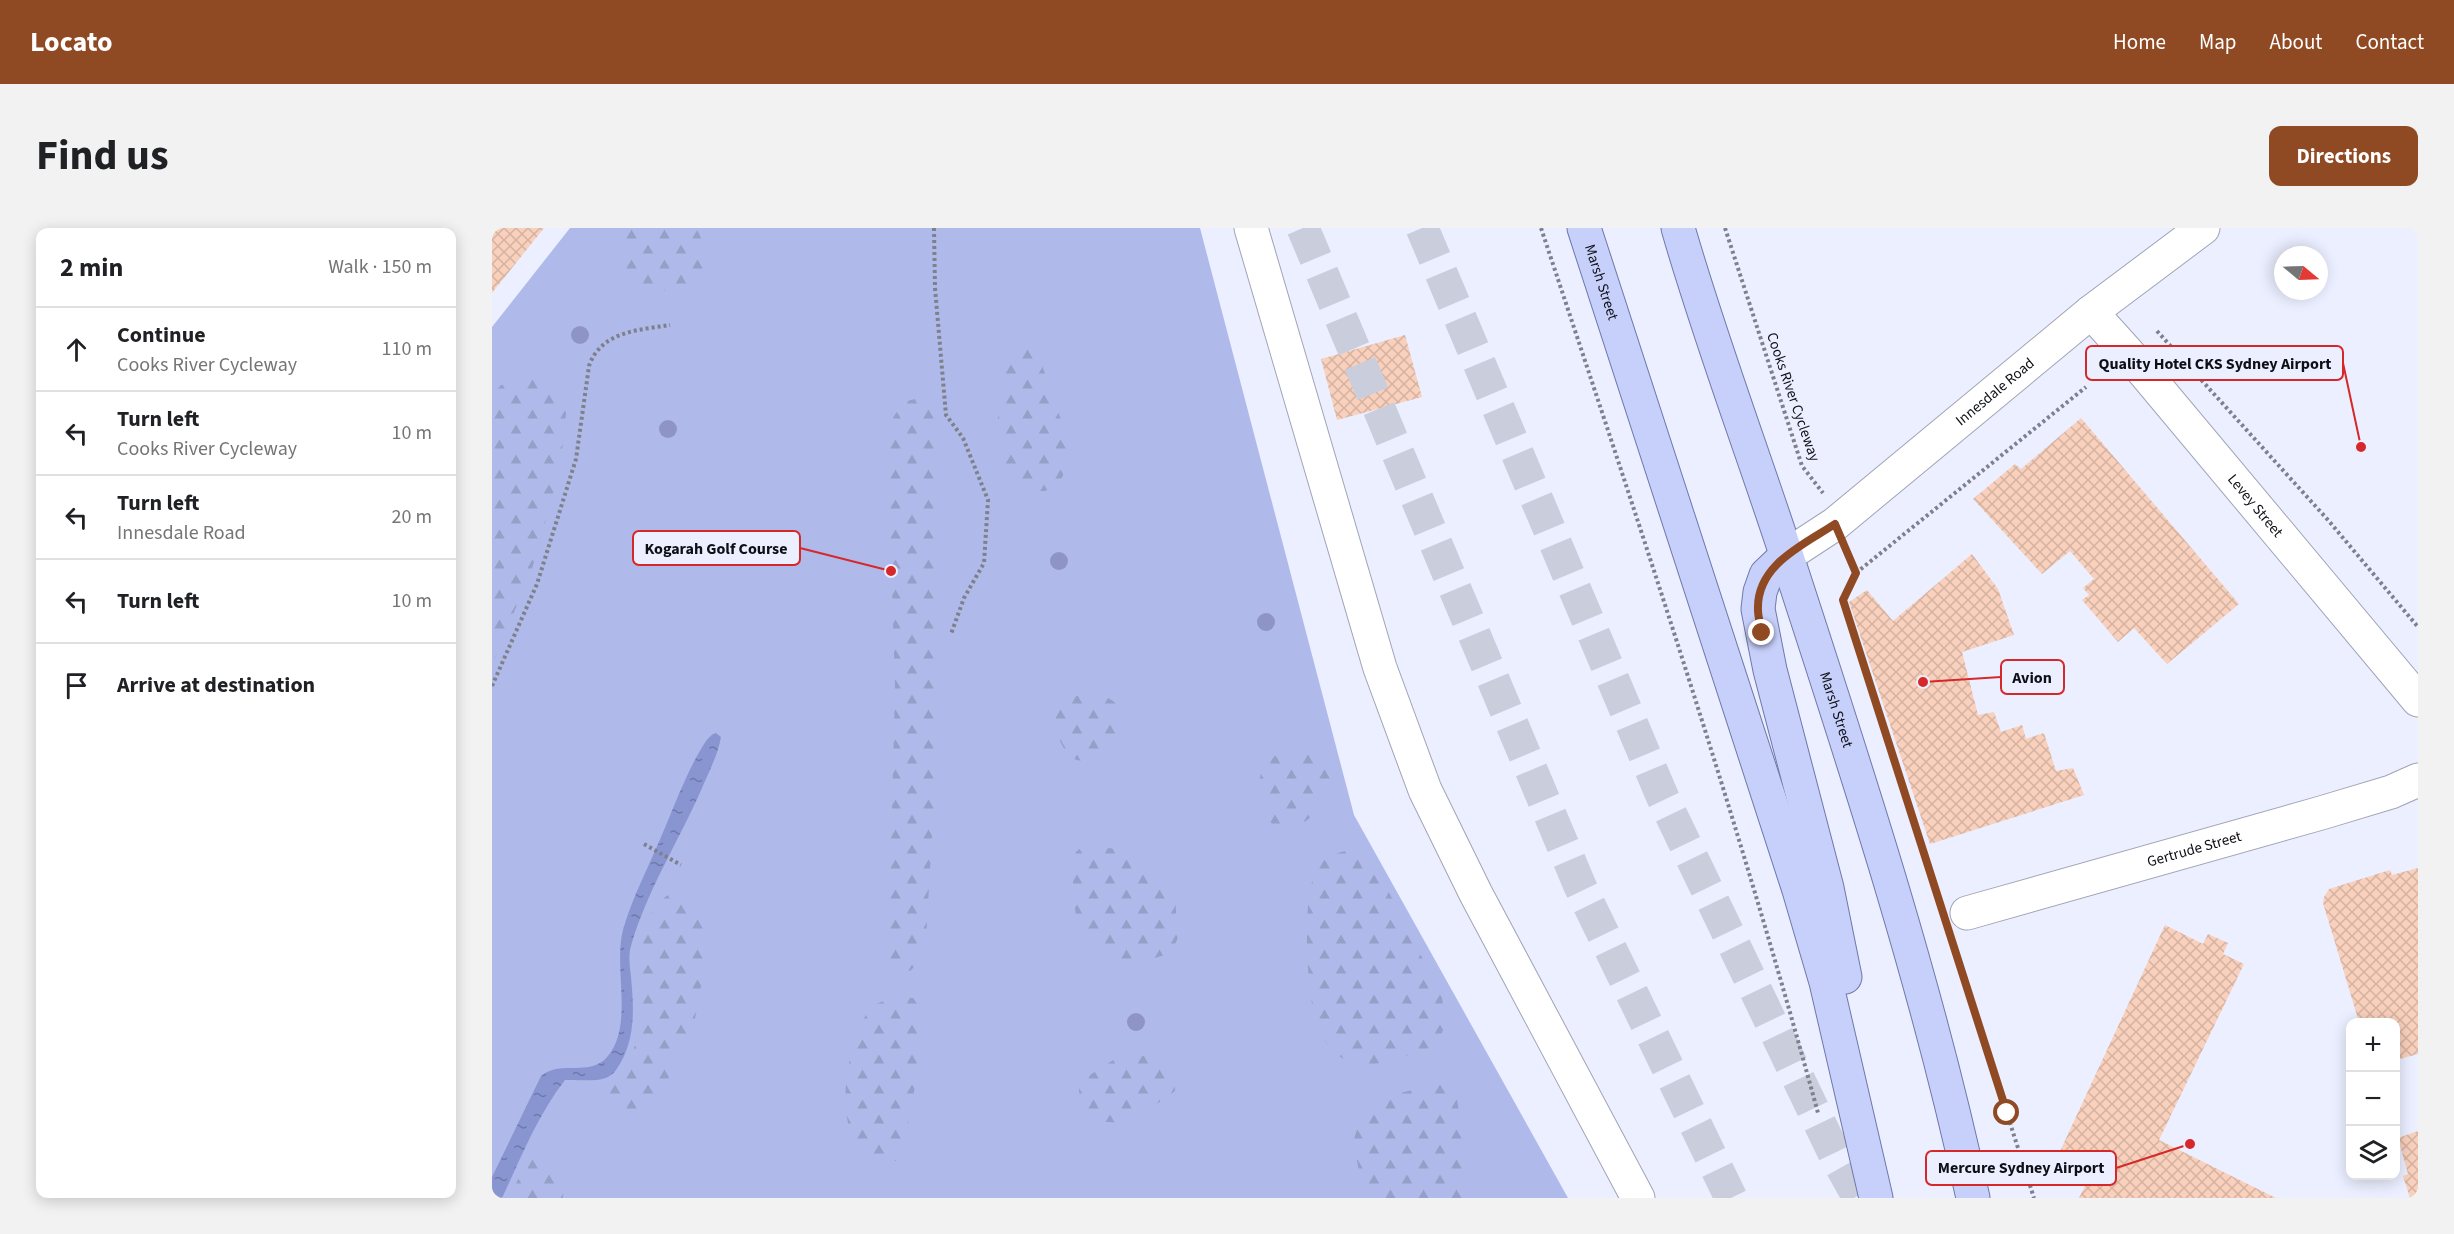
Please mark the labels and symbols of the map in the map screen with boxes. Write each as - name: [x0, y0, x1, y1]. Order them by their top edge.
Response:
- street label: Marsh Street: [1579, 242, 1624, 323]
- north arrow: [2274, 246, 2328, 300]
- street label: Cooks River Cycleway: [1761, 330, 1825, 464]
- callout: Quality Hotel CKS Sydney Airport: [2086, 346, 2343, 380]
- street label: Innesdale Road: [1951, 353, 2039, 431]
- text: Quality Hotel CKS Sydney Airport: [2099, 353, 2331, 375]
- street label: Levey Street: [2223, 469, 2288, 542]
- callout: Kogarah Golf Course: [633, 531, 800, 565]
- text: Kogarah Golf Course: [644, 538, 788, 560]
- route end: [1748, 619, 1774, 645]
- callout: Avion: [2001, 660, 2064, 694]
- text: Avion: [2011, 667, 2052, 689]
- street label: Marsh Street: [1814, 669, 1859, 750]
- street label: Gertrude Street: [2145, 826, 2244, 872]
- route start: [1993, 1099, 2019, 1125]
- callout: Mercure Sydney Airport: [1926, 1151, 2116, 1185]
- text: Mercure Sydney Airport: [1938, 1157, 2104, 1179]

